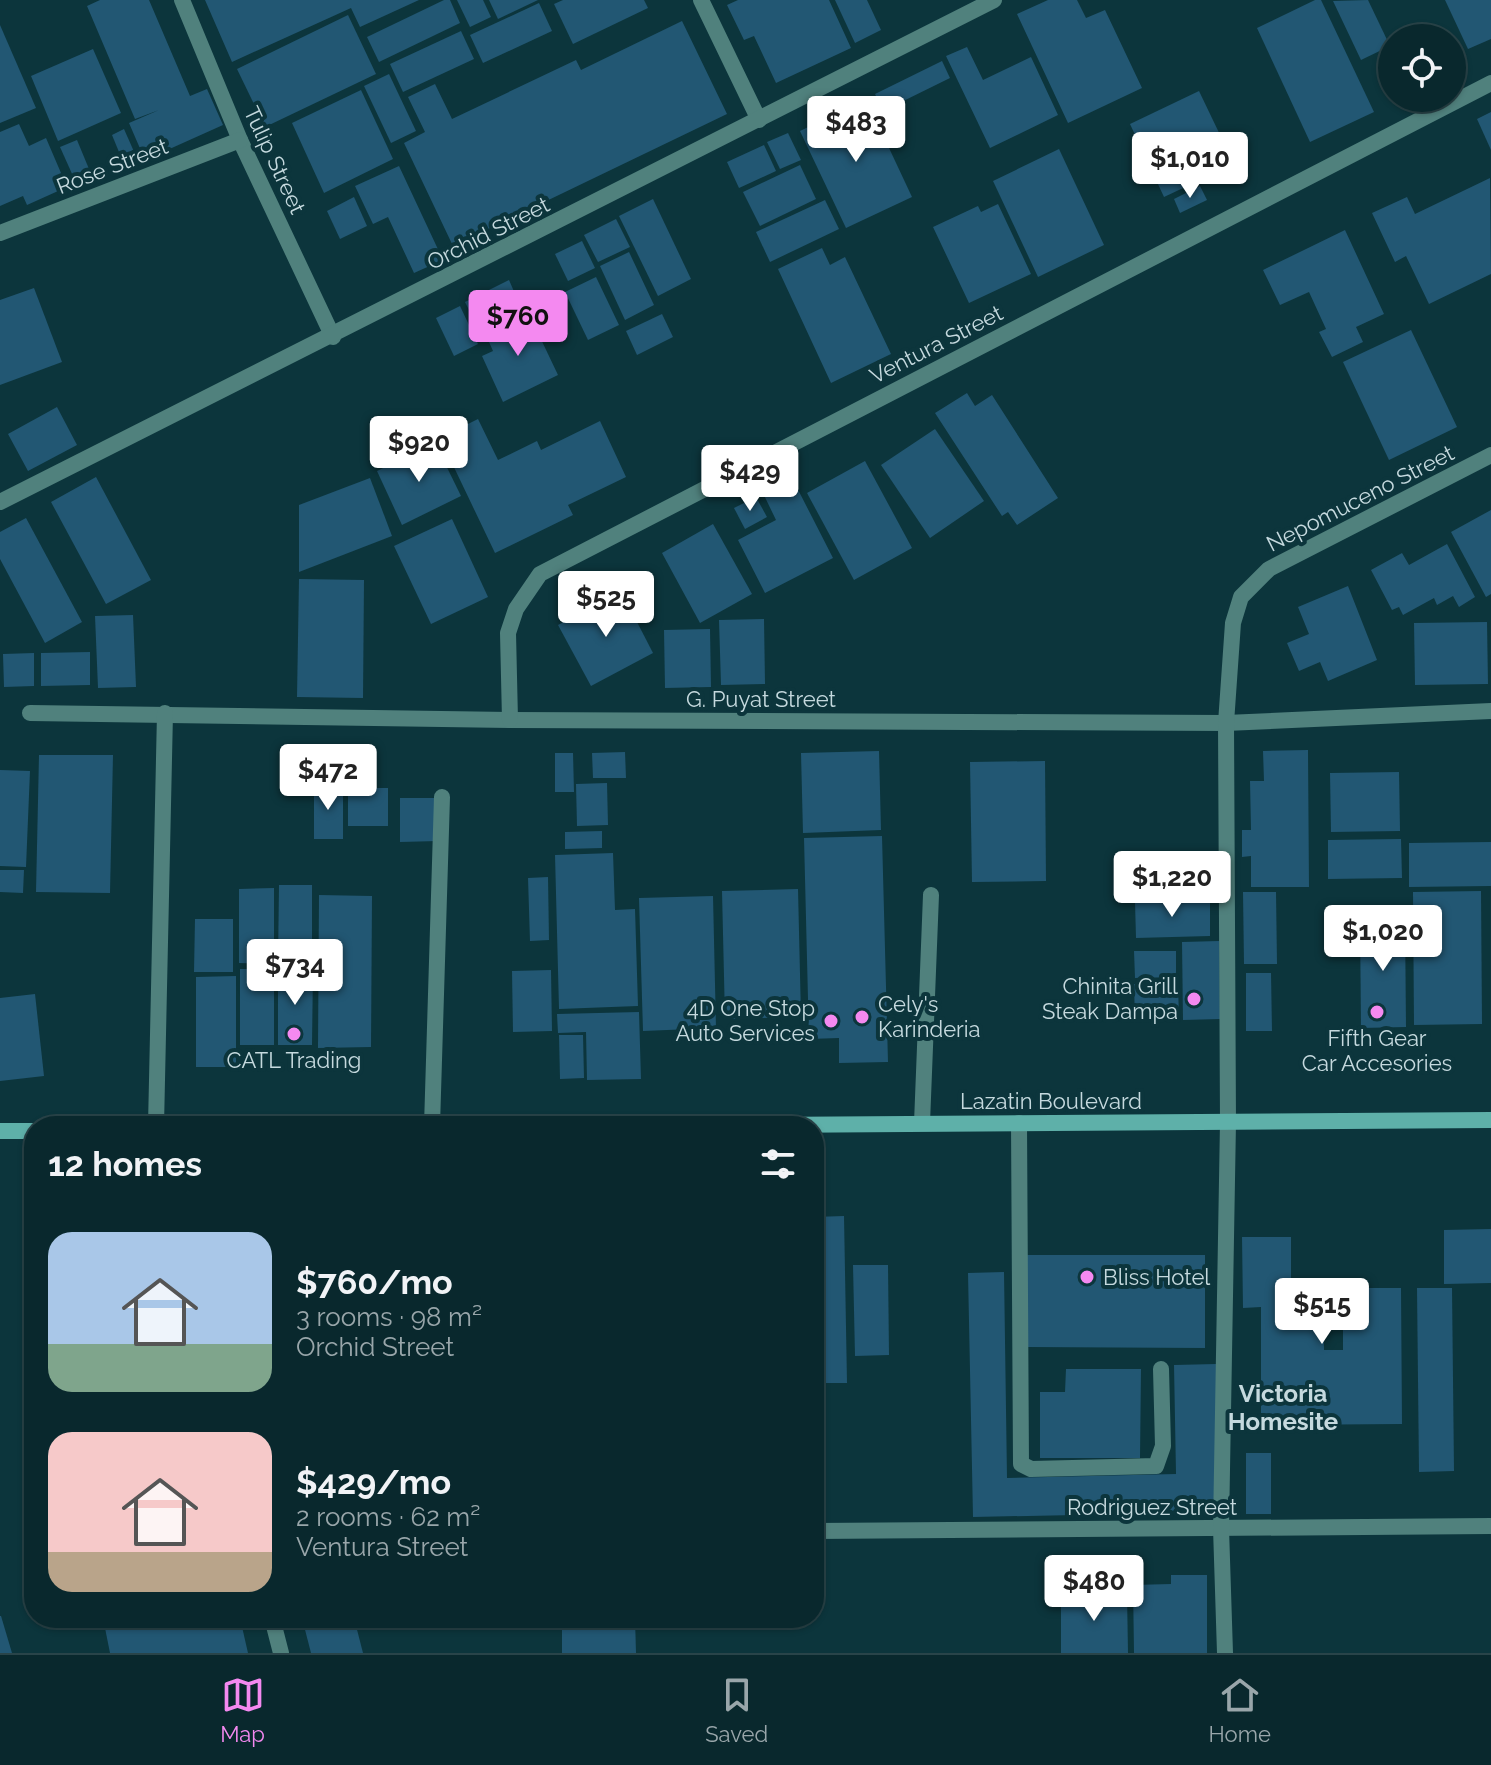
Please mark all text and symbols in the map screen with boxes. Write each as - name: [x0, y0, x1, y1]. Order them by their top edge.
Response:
- map controls: [1378, 24, 1466, 112]
- button: locate: [1378, 24, 1466, 112]
- pin: $483: [809, 96, 903, 164]
- street label: Tulip Street: [239, 102, 311, 218]
- text: $483: [825, 107, 887, 137]
- pin: $1,010: [1125, 132, 1255, 200]
- street label: Rose Street: [53, 133, 172, 199]
- text: $1,010: [1150, 143, 1230, 173]
- street label: Orchid Street: [422, 191, 554, 275]
- pin: $760: [471, 290, 565, 358]
- street label: Ventura Street: [865, 299, 1007, 389]
- text: $760: [487, 301, 549, 331]
- pin: $920: [372, 416, 466, 484]
- text: $920: [388, 427, 450, 457]
- street label: Nepomuceno Street: [1262, 439, 1459, 557]
- pin: $429: [703, 445, 797, 513]
- text: $429: [719, 456, 781, 486]
- pin: $525: [559, 571, 653, 639]
- text: $525: [576, 582, 636, 612]
- street label: G. Puyat Street: [686, 686, 837, 712]
- pin: $472: [281, 744, 375, 812]
- text: $472: [298, 755, 358, 785]
- pin: $1,220: [1107, 851, 1237, 919]
- text: $1,220: [1132, 862, 1212, 892]
- pin: $1,020: [1318, 905, 1448, 973]
- text: $1,020: [1342, 916, 1424, 946]
- pin: $734: [248, 939, 342, 1007]
- text: $734: [265, 950, 325, 980]
- place label: Chinita Grill Steak Dampa: [1042, 973, 1178, 1024]
- marker: Chinita Grill Steak Dampa: [1185, 990, 1203, 1008]
- place label: Cely's Karinderia: [878, 991, 981, 1042]
- place label: 4D One Stop Auto Services: [675, 995, 815, 1046]
- marker: Fifth Gear Car Accesories: [1368, 1003, 1386, 1021]
- marker: Cely's Karinderia: [853, 1008, 871, 1026]
- marker: 4D One Stop Auto Services: [822, 1012, 840, 1030]
- marker: CATL Trading: [285, 1025, 303, 1043]
- place label: Fifth Gear Car Accesories: [1302, 1025, 1452, 1076]
- place label: CATL Trading: [227, 1047, 361, 1073]
- street label: Lazatin Boulevard: [960, 1088, 1142, 1114]
- icon: filters: [756, 1142, 800, 1186]
- text: 12 homes: [48, 1144, 202, 1184]
- text: $760/mo: [296, 1262, 453, 1302]
- icon: home: [112, 1264, 208, 1360]
- place label: Bliss Hotel: [1103, 1264, 1210, 1290]
- marker: Bliss Hotel: [1078, 1268, 1096, 1286]
- pin: $515: [1275, 1278, 1369, 1346]
- text: $515: [1293, 1289, 1351, 1319]
- text: 3 rooms · 98 m²: [296, 1302, 482, 1332]
- text: Orchid Street: [296, 1332, 454, 1362]
- district label: Victoria Homesite: [1228, 1379, 1338, 1436]
- text: $429/mo: [296, 1462, 451, 1502]
- icon: home: [112, 1464, 208, 1560]
- street label: Rodriguez Street: [1067, 1494, 1238, 1520]
- text: 2 rooms · 62 m²: [296, 1502, 480, 1532]
- text: Ventura Street: [296, 1532, 468, 1562]
- pin: $480: [1047, 1555, 1141, 1623]
- text: $480: [1063, 1566, 1126, 1596]
- tab: Map: [220, 1673, 265, 1747]
- tab: Saved: [705, 1673, 768, 1747]
- tab: Home: [1209, 1673, 1271, 1747]

